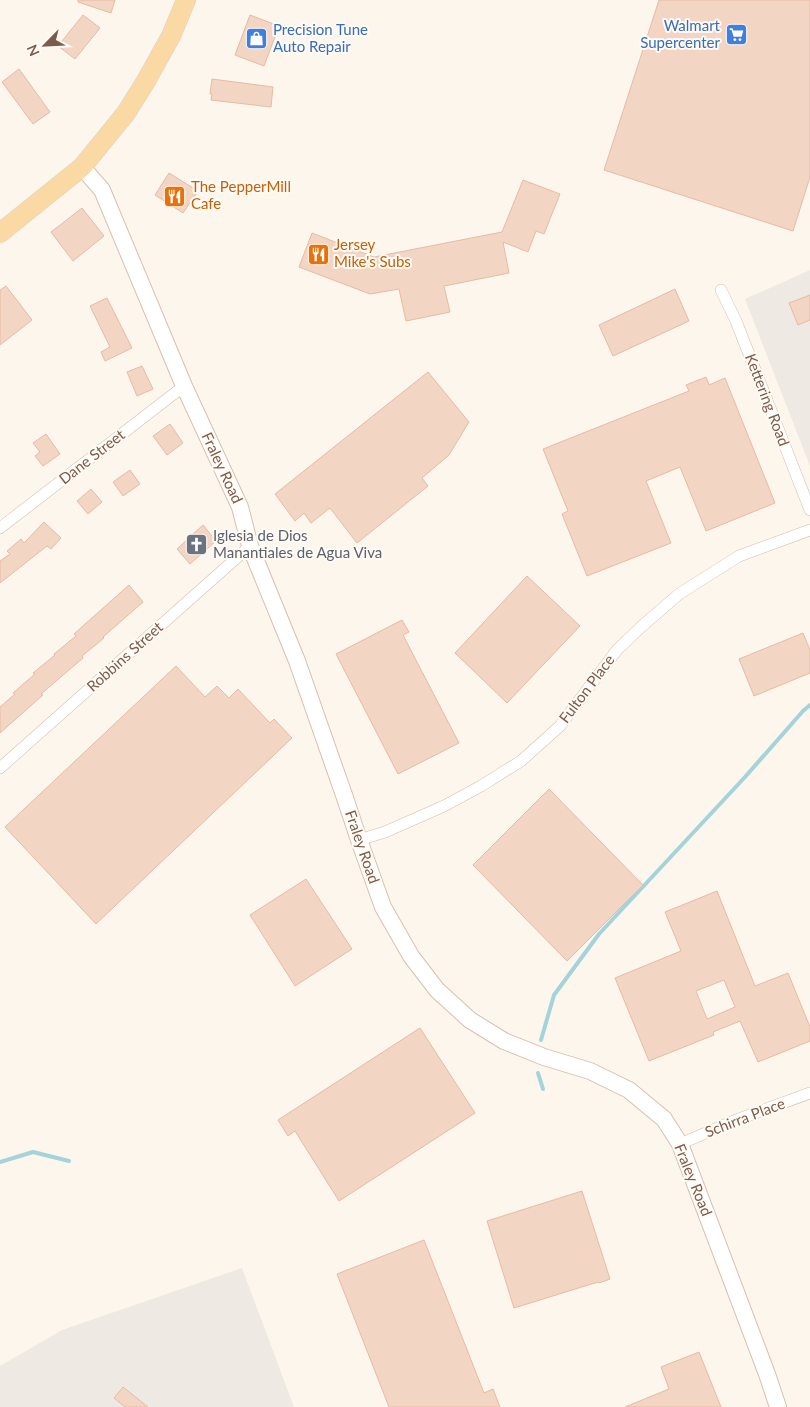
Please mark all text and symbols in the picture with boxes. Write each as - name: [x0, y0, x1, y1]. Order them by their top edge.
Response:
- place label: Walmart Supercenter: [640, 16, 721, 51]
- north arrow: [20, 20, 70, 70]
- place label: Precision Tune Auto Repair: [273, 20, 368, 55]
- supermarket icon: Walmart Supercenter: [724, 23, 748, 47]
- shop icon: Precision Tune Auto Repair: [245, 27, 269, 51]
- text: N: [23, 42, 43, 59]
- place label: The PepperMill Cafe: [191, 177, 291, 212]
- restaurant icon: The PepperMill Cafe: [163, 184, 187, 208]
- place label: Jersey Mike's Subs: [334, 235, 411, 270]
- restaurant icon: Jersey Mike's Subs: [306, 242, 330, 266]
- street label: Kettering Road: [742, 351, 794, 448]
- street label: Dane Street: [55, 425, 128, 487]
- street label: Fraley Road: [199, 429, 247, 506]
- place label: Iglesia de Dios Manantiales de Agua Viva: [213, 526, 382, 561]
- church icon: Iglesia de Dios Manantiales de Agua Viva: [185, 533, 209, 557]
- street label: Robbins Street: [83, 617, 166, 695]
- street label: Fulton Place: [555, 651, 618, 726]
- street label: Fraley Road: [342, 808, 384, 886]
- street label: Schirra Place: [702, 1094, 787, 1141]
- street label: Fraley Road: [671, 1141, 717, 1218]

